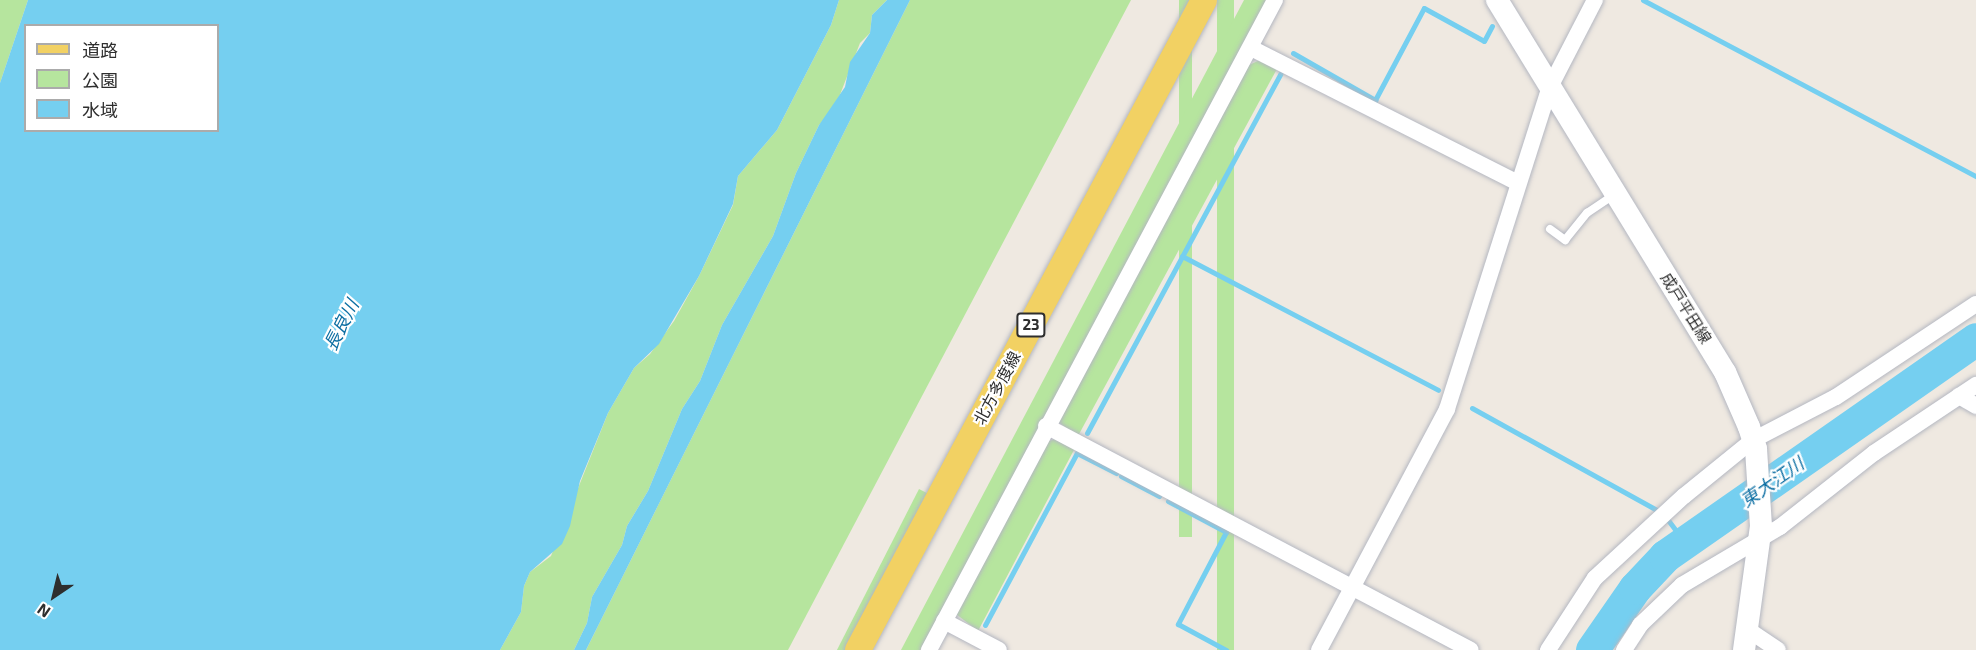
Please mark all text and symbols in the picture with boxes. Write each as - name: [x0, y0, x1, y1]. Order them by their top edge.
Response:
- legend: [24, 24, 219, 132]
- text: 道路: [82, 39, 118, 61]
- text: 公園: [82, 69, 118, 91]
- text: 水域: [82, 99, 118, 121]
- street label: 成戸平田線: [1657, 269, 1715, 347]
- water label: 長良川: [319, 296, 363, 354]
- road number: 23: [1016, 313, 1046, 337]
- street label: 北方多度線: [970, 348, 1024, 428]
- water label: 東大江川: [1736, 453, 1808, 511]
- north arrow: [24, 566, 84, 626]
- text: N: [33, 600, 54, 622]

